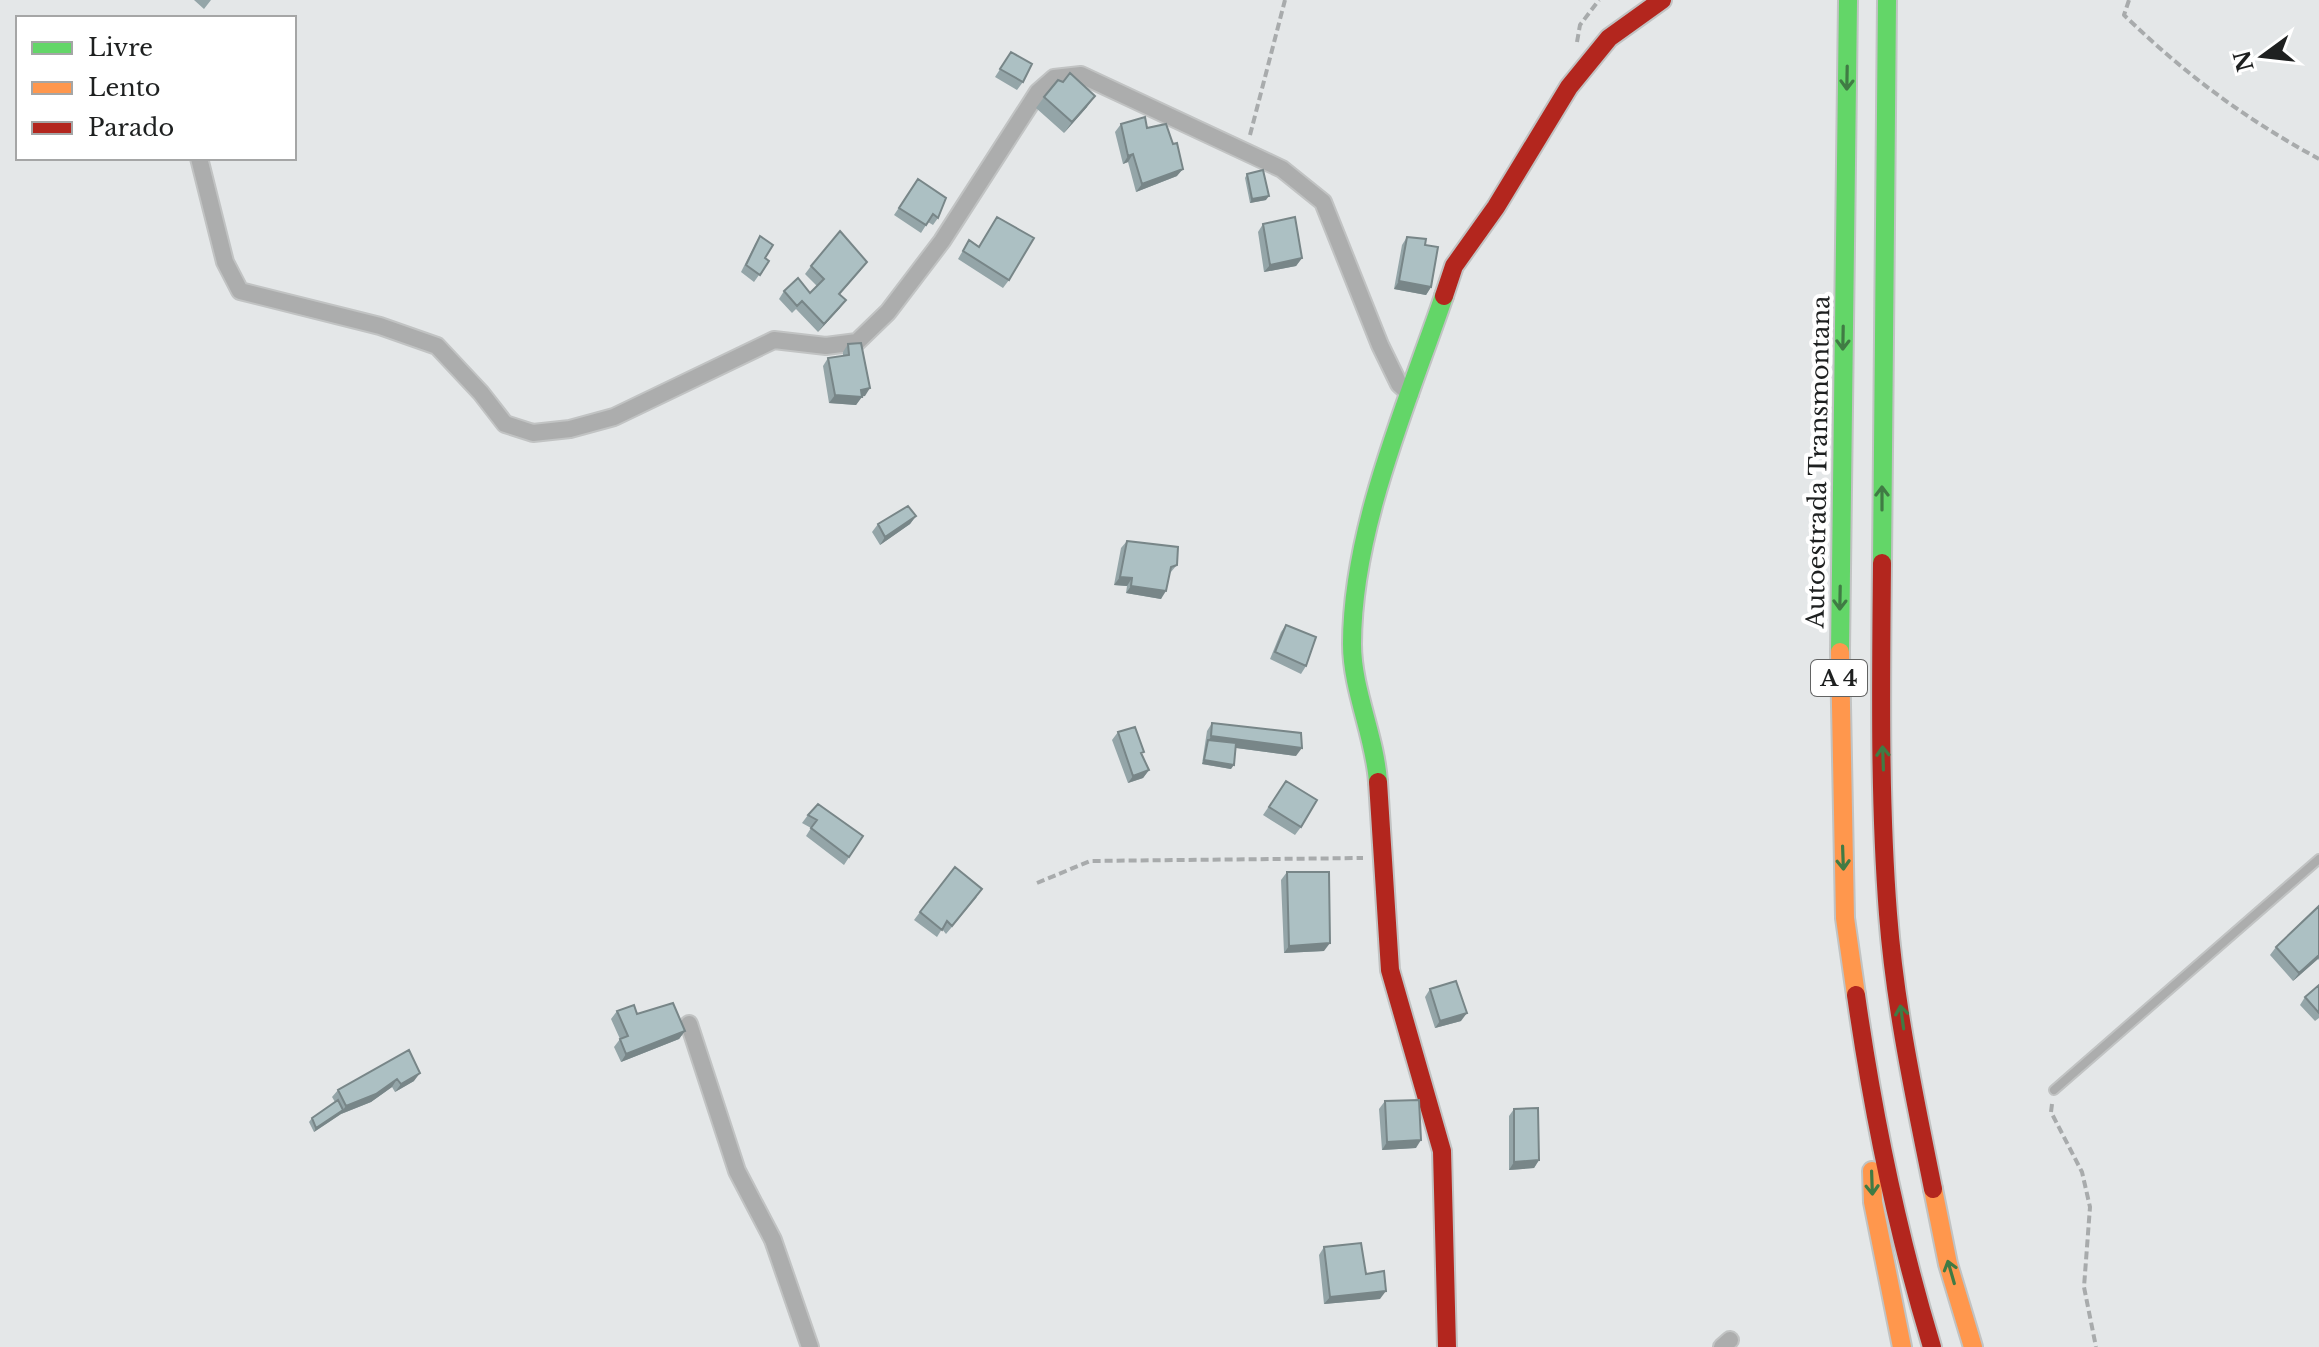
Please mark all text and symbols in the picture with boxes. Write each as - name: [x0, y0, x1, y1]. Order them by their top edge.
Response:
- legend: [16, 16, 296, 160]
- north arrow: [2223, 16, 2303, 96]
- text: Livre: [88, 33, 153, 62]
- text: N: [2228, 47, 2260, 75]
- one-way arrow: [1839, 64, 1854, 91]
- text: Lento: [88, 73, 161, 102]
- text: Parado: [88, 113, 174, 142]
- street label: Autoestrada Transmontana: [1801, 295, 1835, 630]
- one-way arrow: [1835, 324, 1851, 351]
- one-way arrow: [1874, 485, 1890, 512]
- one-way arrow: [1832, 584, 1848, 611]
- road number: A 4: [1811, 660, 1867, 696]
- one-way arrow: [1875, 745, 1890, 772]
- one-way arrow: [1835, 844, 1850, 871]
- one-way arrow: [1894, 1004, 1909, 1031]
- one-way arrow: [1865, 1169, 1880, 1196]
- one-way arrow: [1942, 1260, 1957, 1286]

